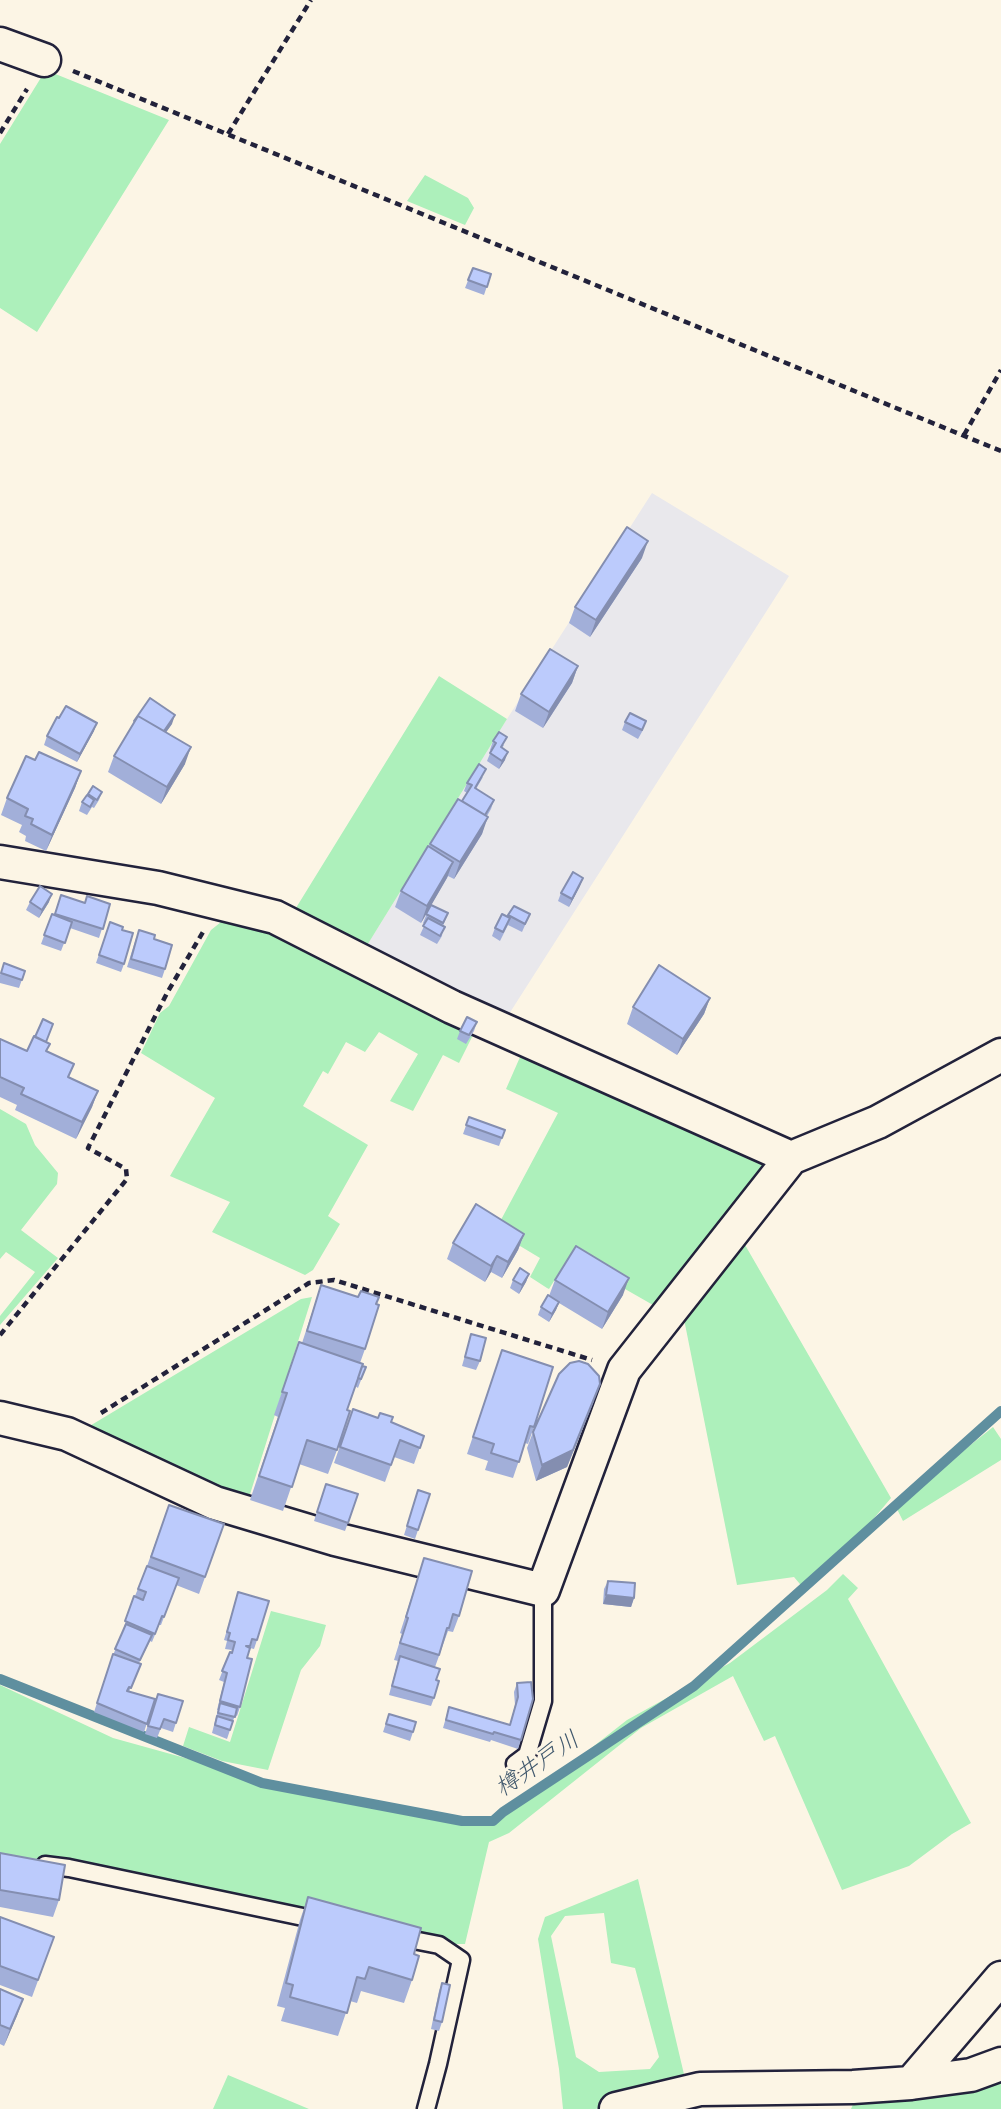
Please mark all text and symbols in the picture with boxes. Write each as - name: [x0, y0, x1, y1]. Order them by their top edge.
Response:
- water label: 樽井戸川: [490, 1726, 586, 1804]

